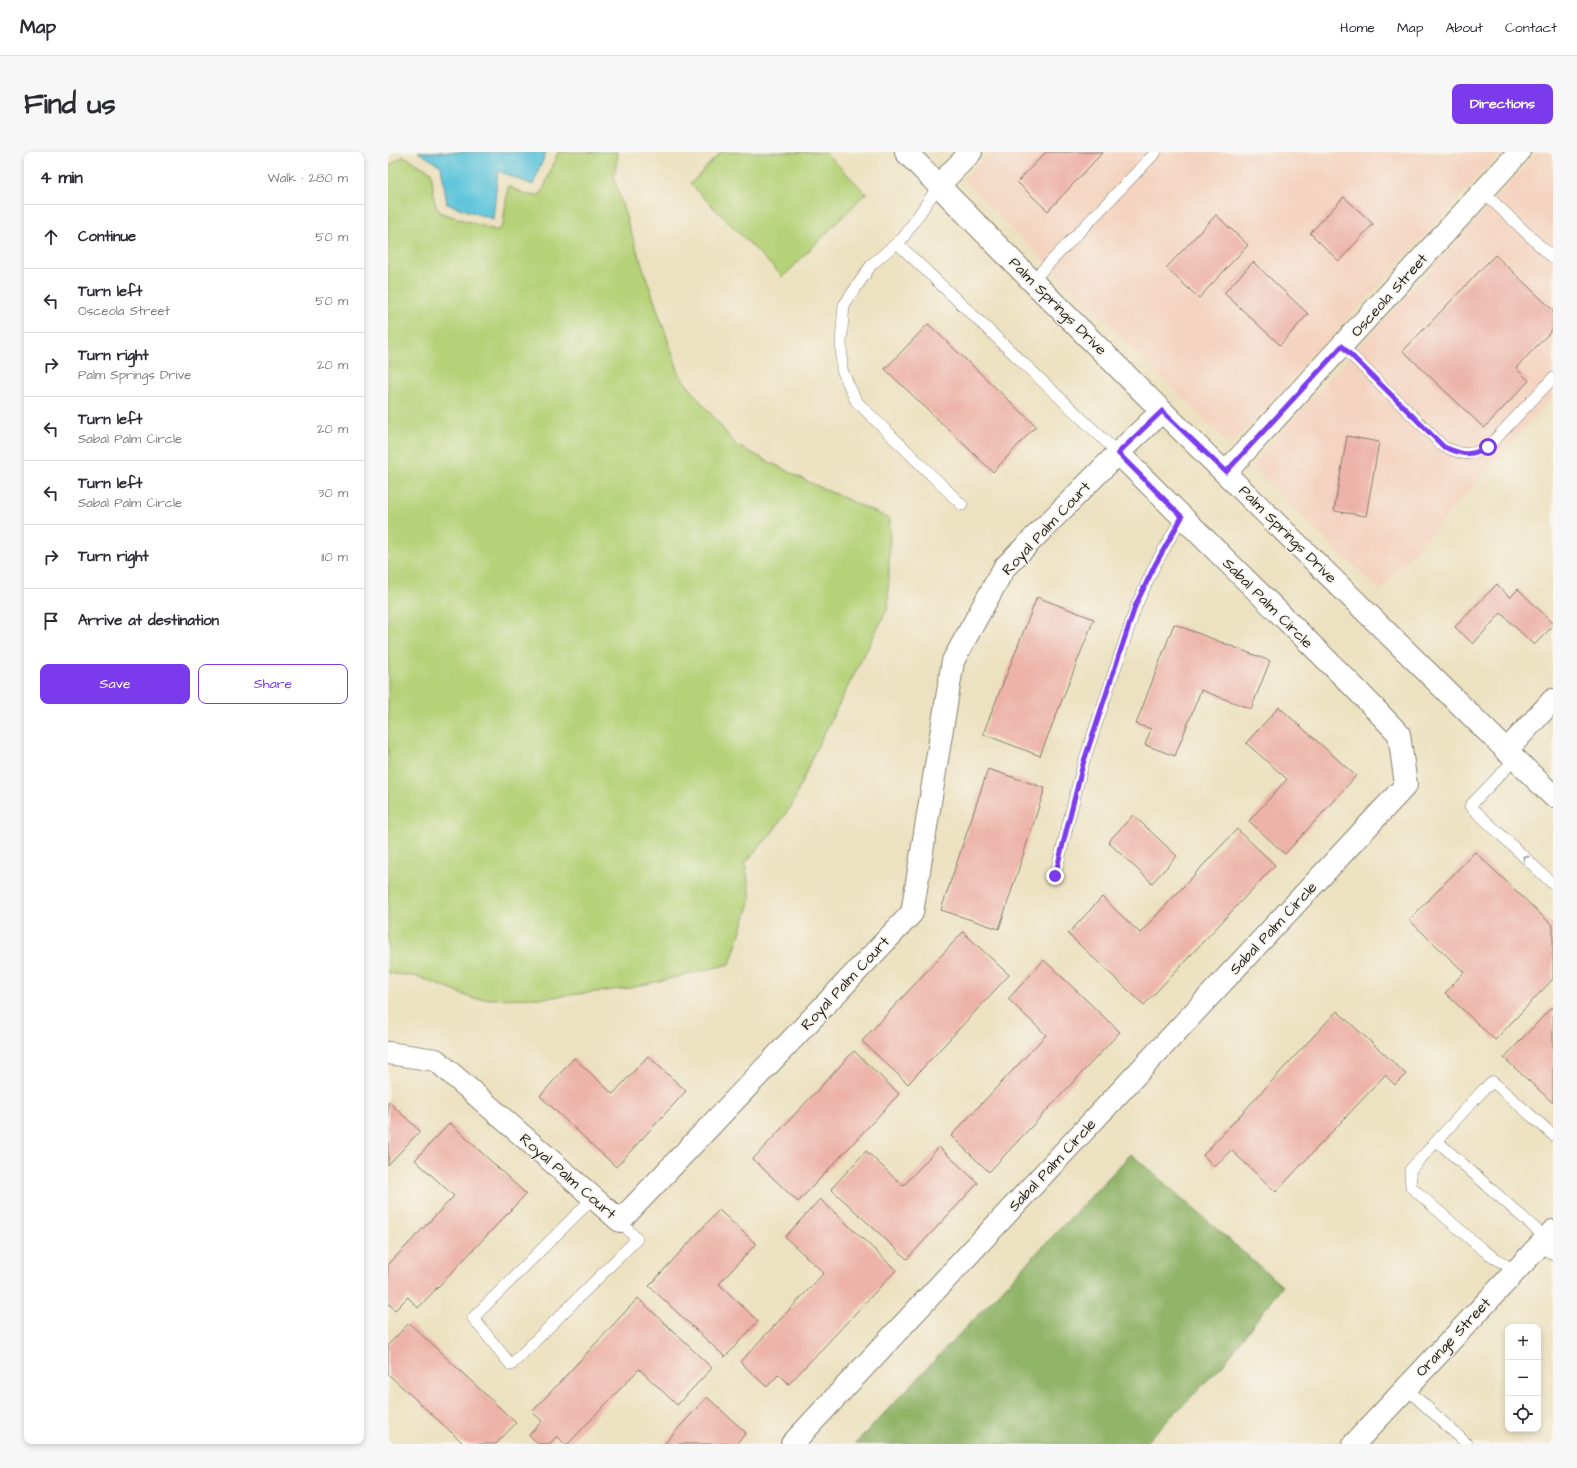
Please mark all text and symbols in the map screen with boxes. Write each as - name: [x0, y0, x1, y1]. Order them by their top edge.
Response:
- text: Map: [20, 14, 56, 41]
- text: Home: [1340, 18, 1375, 38]
- text: Map: [1397, 18, 1423, 38]
- text: About: [1445, 18, 1483, 38]
- text: Contact: [1505, 18, 1557, 38]
- button: Directions: [1452, 84, 1553, 124]
- text: Find us: [24, 85, 115, 124]
- text: 4 min: [40, 166, 83, 190]
- text: Walk · 280 m: [267, 169, 348, 187]
- icon: ahead: [40, 226, 62, 248]
- text: Continue: [78, 226, 136, 247]
- text: 50 m: [315, 228, 348, 246]
- street label: Osceola Street: [1346, 249, 1433, 342]
- street label: Palm Springs Drive: [1003, 253, 1111, 361]
- text: Turn left: [78, 281, 142, 302]
- icon: left: [40, 290, 62, 312]
- text: 50 m: [315, 292, 348, 310]
- text: Osceola Street: [78, 302, 170, 320]
- text: Turn right: [78, 345, 149, 366]
- icon: right: [40, 354, 62, 376]
- text: 20 m: [317, 356, 348, 374]
- text: Palm Springs Drive: [78, 366, 191, 384]
- text: Turn left: [78, 409, 142, 430]
- icon: left: [40, 418, 62, 440]
- text: 20 m: [317, 420, 348, 438]
- text: Sabal Palm Circle: [78, 430, 182, 448]
- route start: [1479, 438, 1497, 456]
- text: Turn left: [78, 473, 142, 494]
- street label: Royal Palm Court: [997, 477, 1096, 581]
- street label: Palm Springs Drive: [1233, 481, 1341, 589]
- icon: left: [40, 482, 62, 504]
- text: 30 m: [318, 484, 348, 502]
- text: Sabal Palm Circle: [78, 494, 182, 512]
- icon: right: [40, 546, 62, 568]
- text: Turn right: [78, 546, 149, 567]
- text: 110 m: [321, 548, 348, 566]
- street label: Sabal Palm Circle: [1218, 553, 1318, 653]
- icon: arrive: [40, 610, 62, 632]
- text: Arrive at destination: [78, 610, 219, 631]
- button: Save: [40, 664, 190, 704]
- button: Share: [198, 664, 348, 704]
- one-way arrow: [1522, 855, 1530, 862]
- route end: [1046, 867, 1064, 885]
- street label: Sabal Palm Circle: [1225, 877, 1322, 979]
- street label: Royal Palm Court: [796, 932, 895, 1036]
- street label: Sabal Palm Circle: [1004, 1114, 1101, 1216]
- street label: Royal Palm Court: [514, 1129, 620, 1225]
- street label: Orange Street: [1411, 1293, 1496, 1382]
- map controls: [1505, 1324, 1541, 1432]
- button: +: [1505, 1324, 1541, 1360]
- button: −: [1505, 1360, 1541, 1396]
- button: locate: [1505, 1396, 1541, 1432]

